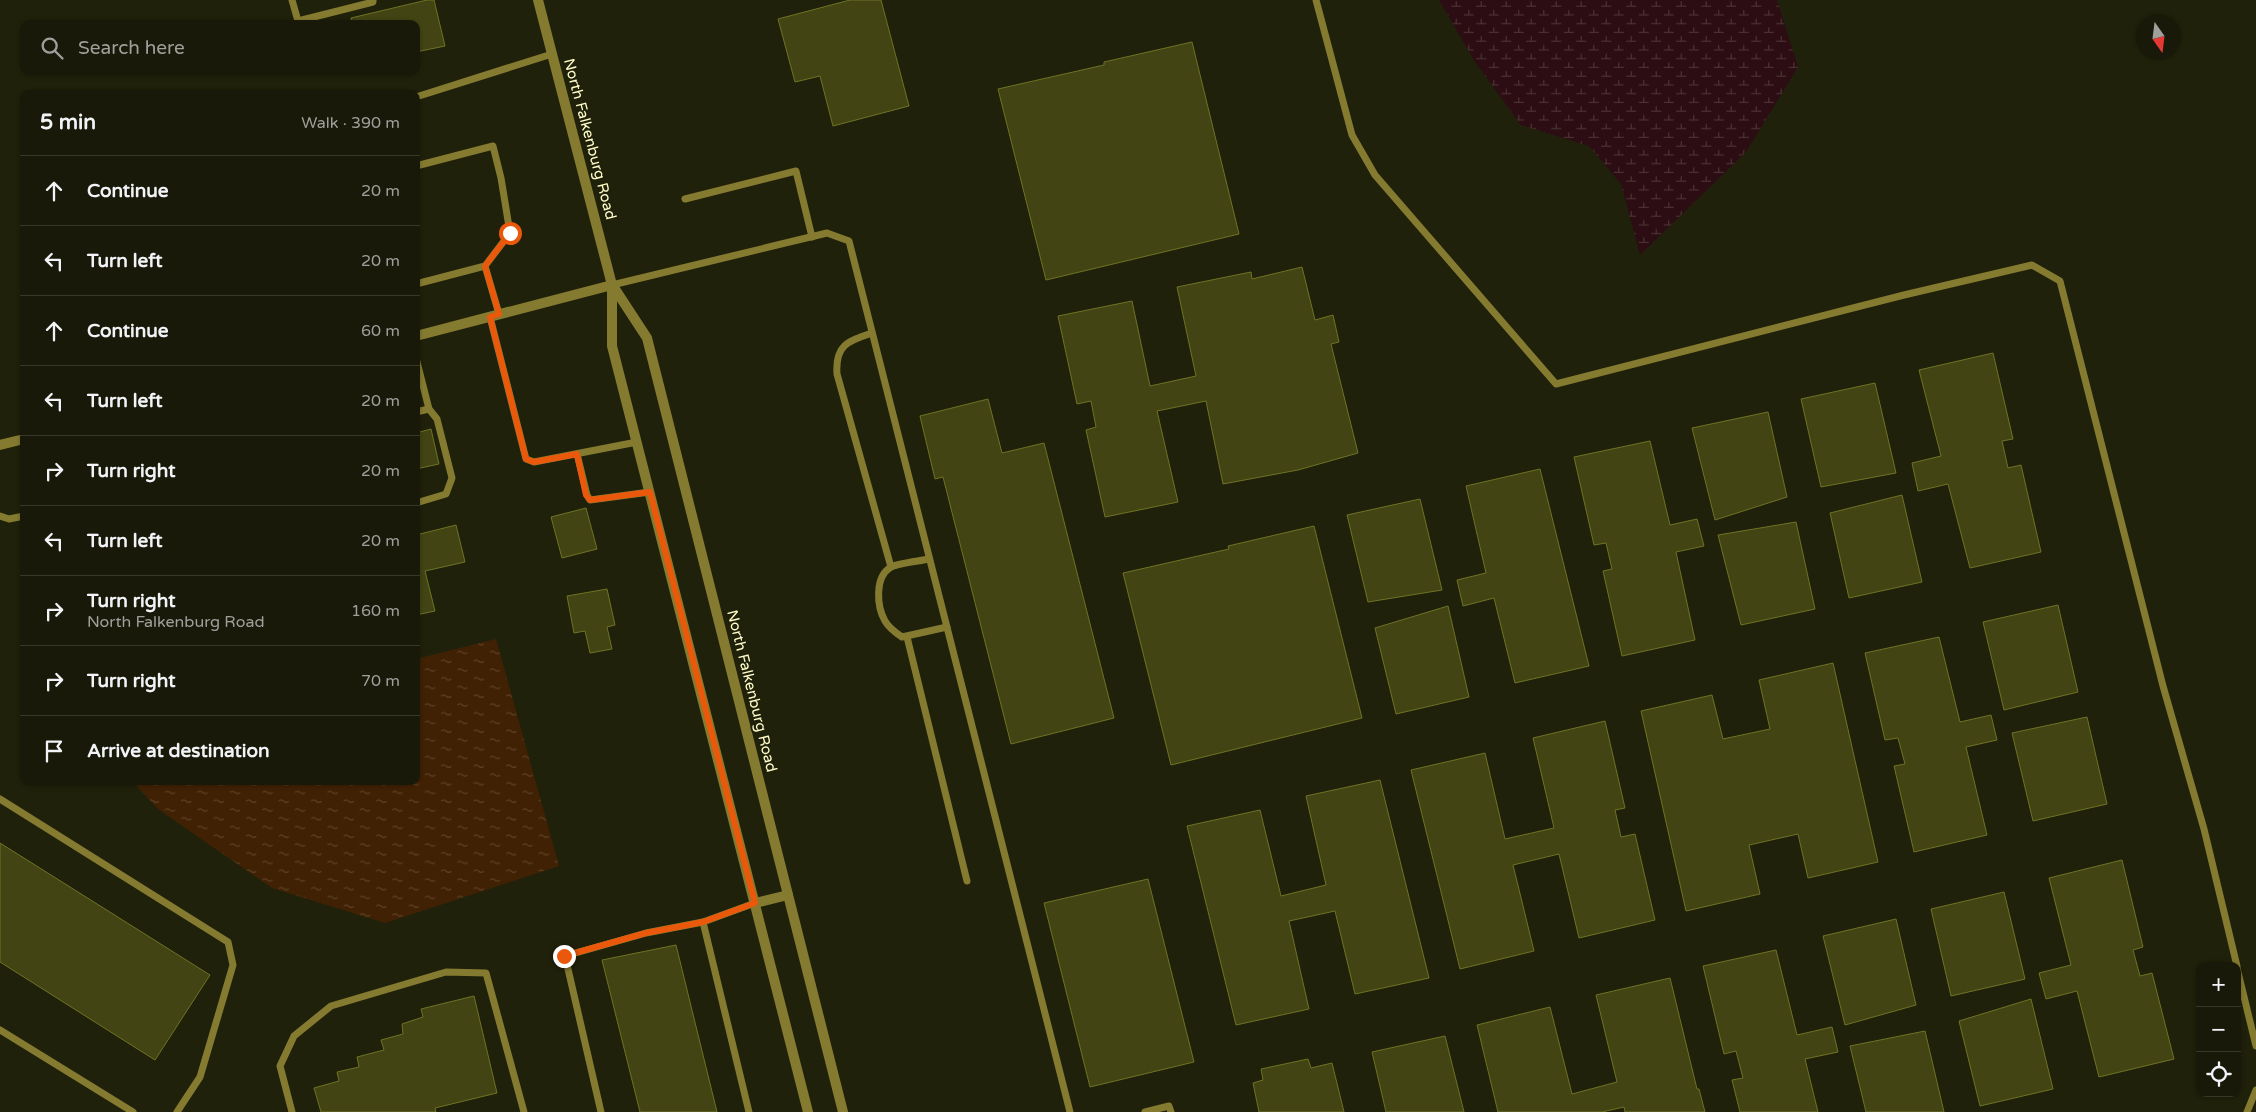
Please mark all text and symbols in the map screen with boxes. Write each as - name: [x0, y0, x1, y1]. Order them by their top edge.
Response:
- north arrow: [2136, 15, 2181, 60]
- search box: [20, 20, 420, 75]
- icon: search: [38, 34, 66, 62]
- text: Search here: [78, 37, 185, 59]
- street label: North Falkenburg Road: [560, 56, 620, 222]
- text: 5 min: [40, 110, 96, 135]
- text: Walk · 390 m: [301, 113, 400, 133]
- icon: ahead: [40, 177, 68, 205]
- text: Continue: [87, 180, 169, 202]
- text: 20 m: [361, 181, 400, 201]
- route start: [499, 222, 522, 245]
- icon: left: [40, 247, 68, 275]
- text: Turn left: [87, 250, 163, 272]
- text: 20 m: [361, 251, 400, 271]
- icon: ahead: [40, 317, 68, 345]
- text: Continue: [87, 320, 169, 342]
- text: 60 m: [361, 321, 400, 341]
- icon: left: [40, 387, 68, 415]
- text: Turn left: [87, 390, 163, 412]
- text: 20 m: [361, 391, 400, 411]
- icon: right: [40, 457, 68, 485]
- text: Turn right: [87, 460, 175, 482]
- text: 20 m: [361, 461, 400, 481]
- icon: left: [40, 527, 68, 555]
- text: Turn left: [87, 530, 163, 552]
- text: 20 m: [361, 531, 400, 551]
- text: Turn right: [87, 590, 175, 612]
- icon: right: [40, 597, 68, 625]
- text: 160 m: [351, 601, 400, 621]
- street label: North Falkenburg Road: [723, 608, 781, 774]
- text: North Falkenburg Road: [87, 612, 265, 632]
- icon: right: [40, 667, 68, 695]
- text: Turn right: [87, 670, 175, 692]
- text: 70 m: [361, 671, 400, 691]
- icon: arrive: [40, 737, 68, 765]
- text: Arrive at destination: [87, 740, 270, 762]
- route end: [553, 945, 576, 968]
- map controls: [2196, 962, 2241, 1097]
- button: +: [2196, 962, 2241, 1007]
- button: −: [2196, 1007, 2241, 1052]
- button: locate: [2196, 1052, 2241, 1097]

